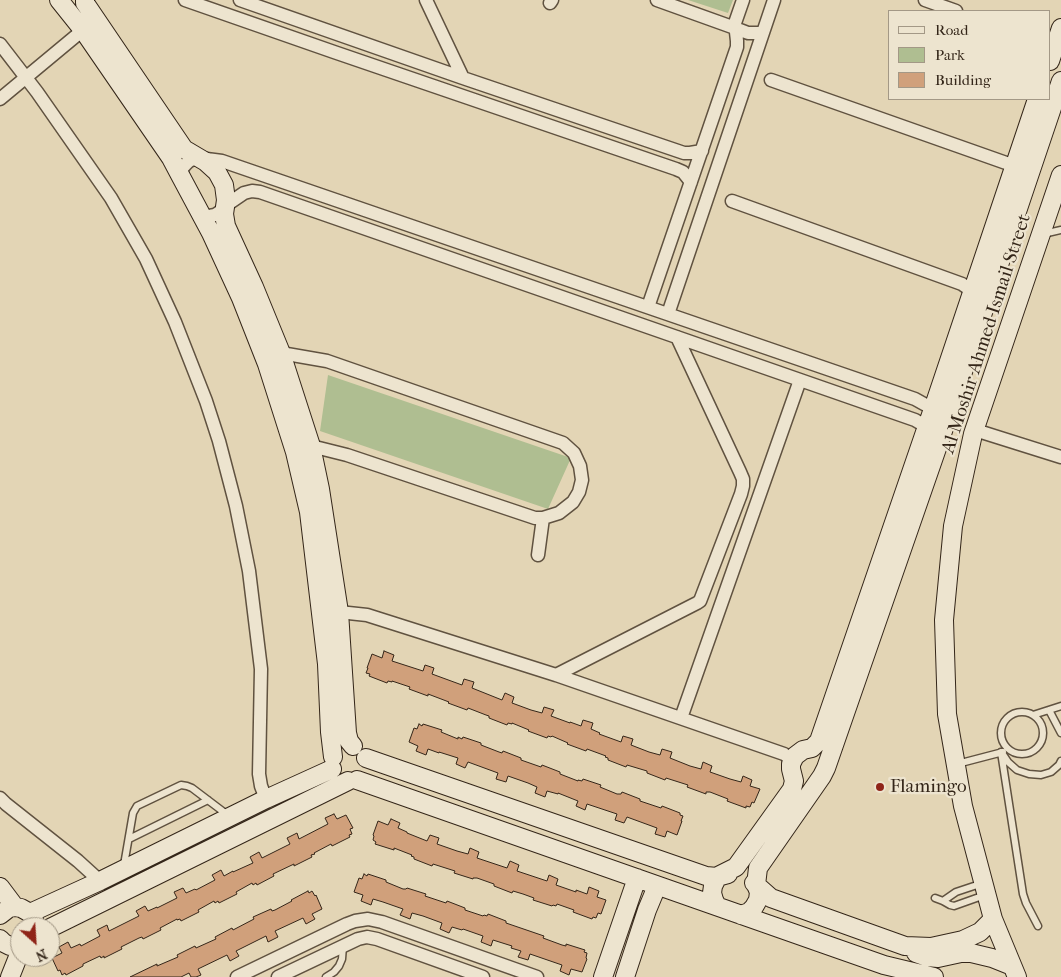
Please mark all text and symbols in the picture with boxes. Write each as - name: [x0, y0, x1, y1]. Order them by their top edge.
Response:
- legend: [888, 10, 1051, 100]
- text: Road: [935, 21, 968, 39]
- text: Park: [935, 46, 965, 64]
- text: Building: [935, 71, 991, 89]
- street label: Al Moshir Ahmed Ismail Street: [937, 211, 1037, 457]
- place label: Flamingo: [890, 776, 967, 798]
- marker: Flamingo: [874, 781, 886, 793]
- north arrow: [10, 917, 60, 967]
- text: N: [33, 945, 50, 965]

